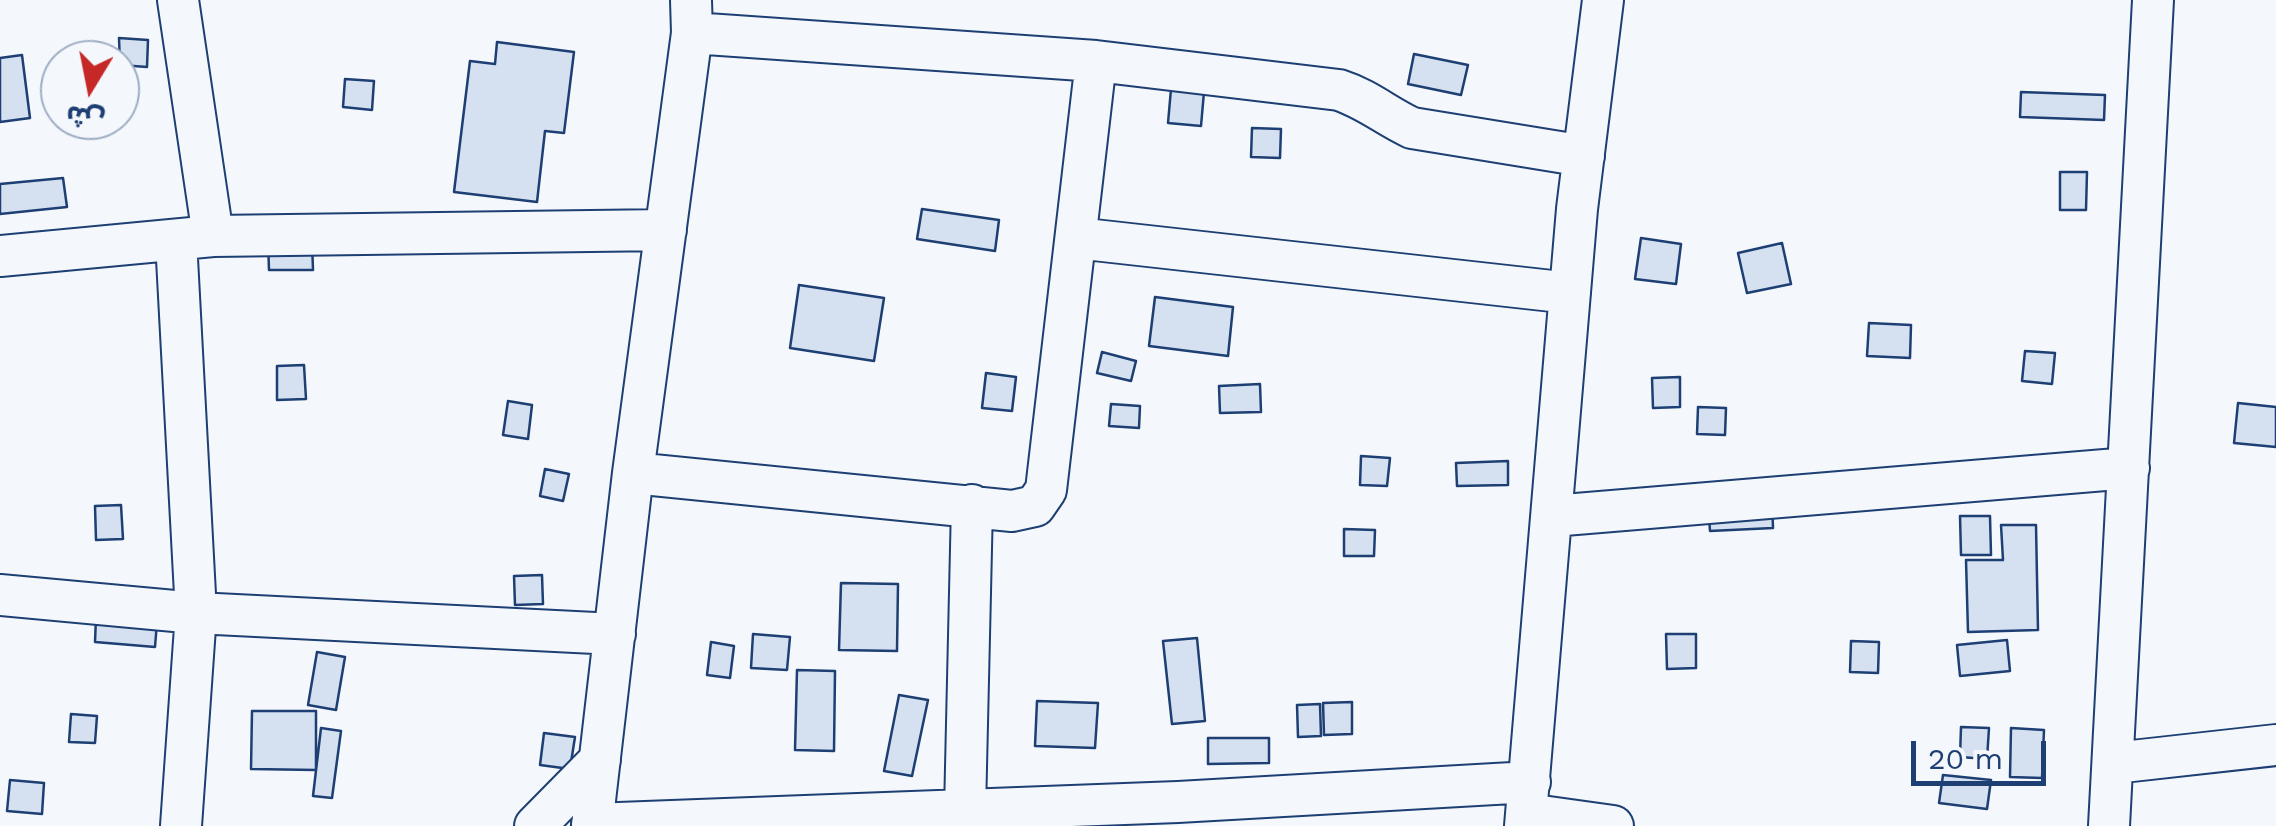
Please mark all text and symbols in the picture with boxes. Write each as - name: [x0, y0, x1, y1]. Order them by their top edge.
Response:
- north arrow: [40, 40, 140, 140]
- text: ش: [63, 98, 107, 138]
- scale bar: [1916, 721, 2051, 783]
- text: 20 m: [1928, 741, 2003, 776]

